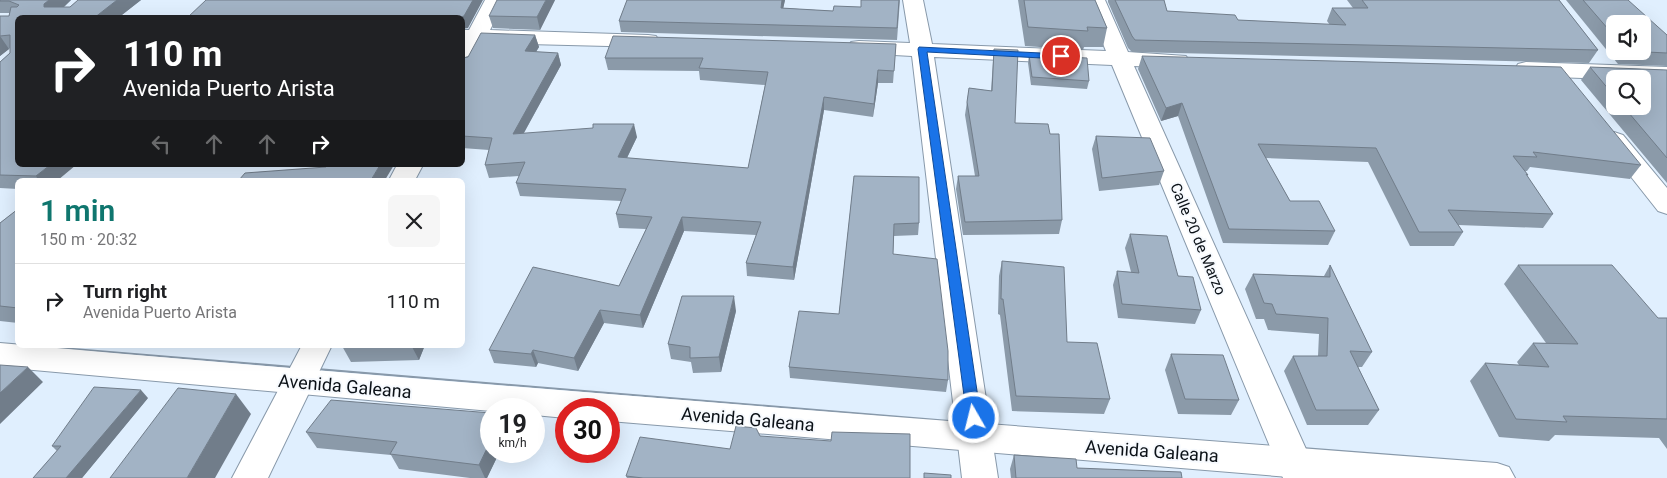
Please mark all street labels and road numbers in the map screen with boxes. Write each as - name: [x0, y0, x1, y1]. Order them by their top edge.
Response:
- street label: Calle 20 de Marzo: [1166, 180, 1230, 298]
- street label: Avenida Galeana: [277, 370, 413, 402]
- street label: Avenida Galeana: [680, 403, 816, 435]
- street label: Avenida Galeana: [1085, 436, 1219, 466]

